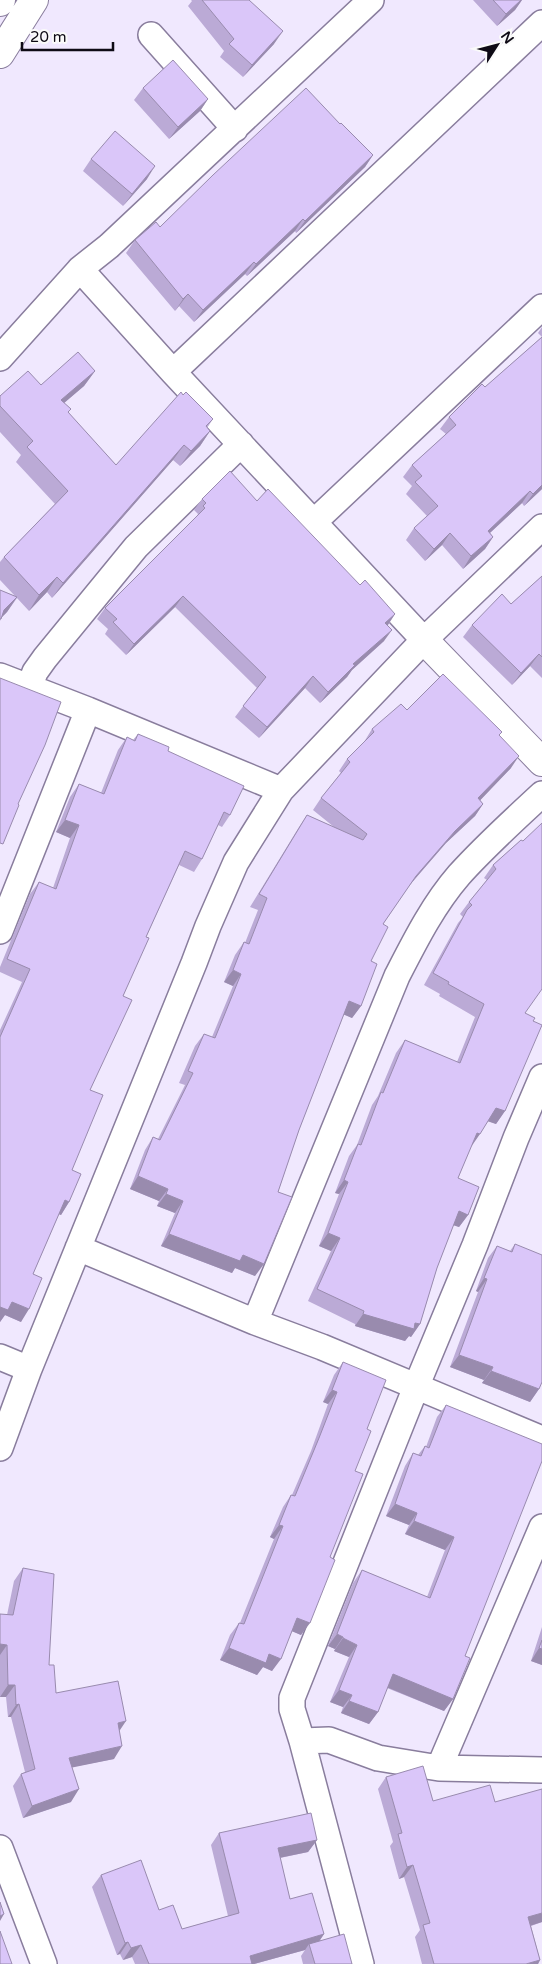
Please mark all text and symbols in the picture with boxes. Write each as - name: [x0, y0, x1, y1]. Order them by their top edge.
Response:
- scale bar: [22, 20, 114, 52]
- north arrow: [472, 20, 522, 70]
- text: 20 m: [30, 28, 67, 46]
- text: N: [497, 28, 517, 47]

